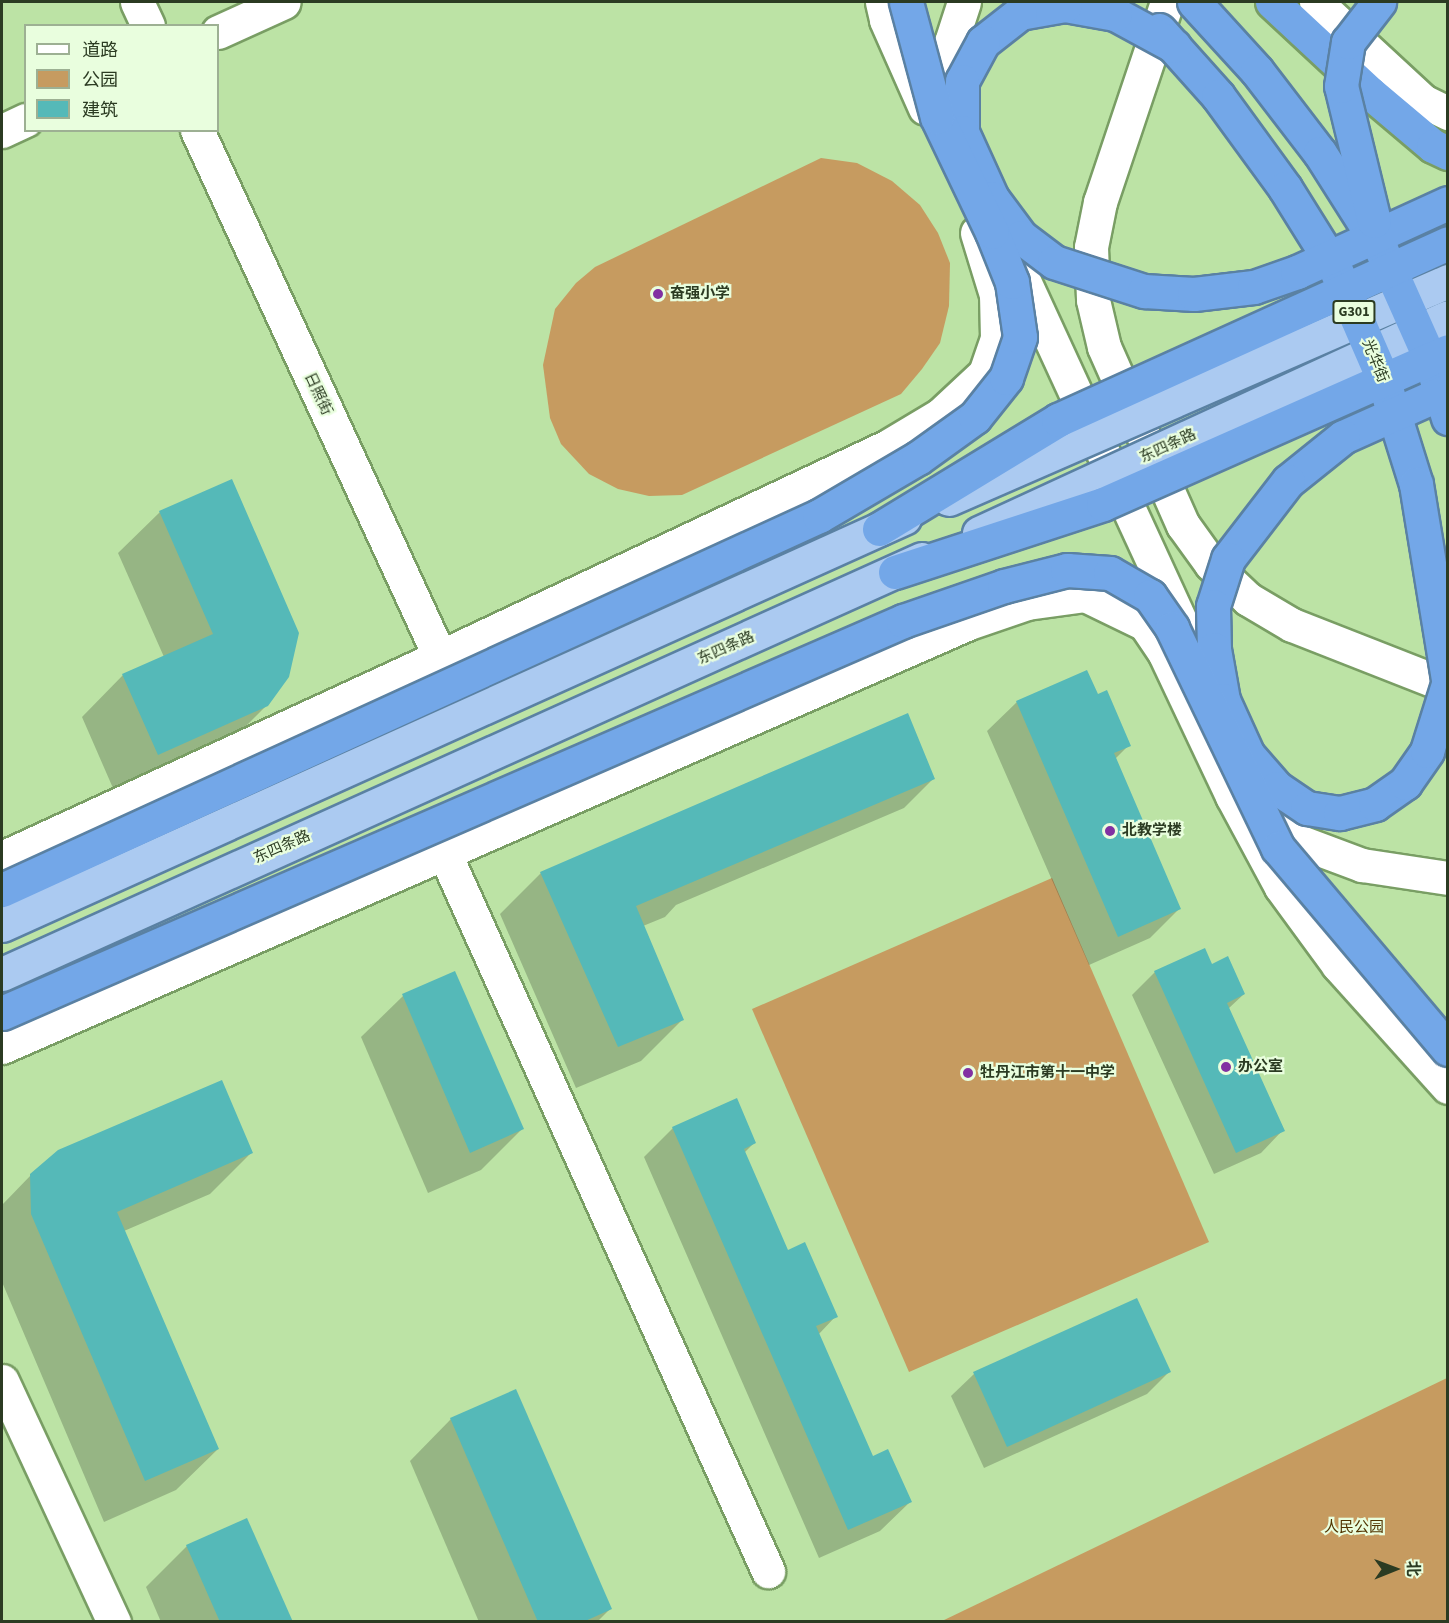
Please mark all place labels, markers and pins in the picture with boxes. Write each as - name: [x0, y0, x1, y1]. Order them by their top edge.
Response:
- place label: 奋强小学: [670, 285, 730, 303]
- marker: 奋强小学: [651, 287, 665, 301]
- place label: 北教学楼: [1122, 822, 1182, 840]
- marker: 北教学楼: [1103, 824, 1117, 838]
- place label: 办公室: [1238, 1058, 1283, 1076]
- marker: 办公室: [1219, 1060, 1233, 1074]
- place label: 牡丹江市第十一中学: [980, 1064, 1115, 1082]
- marker: 牡丹江市第十一中学: [961, 1066, 975, 1080]

